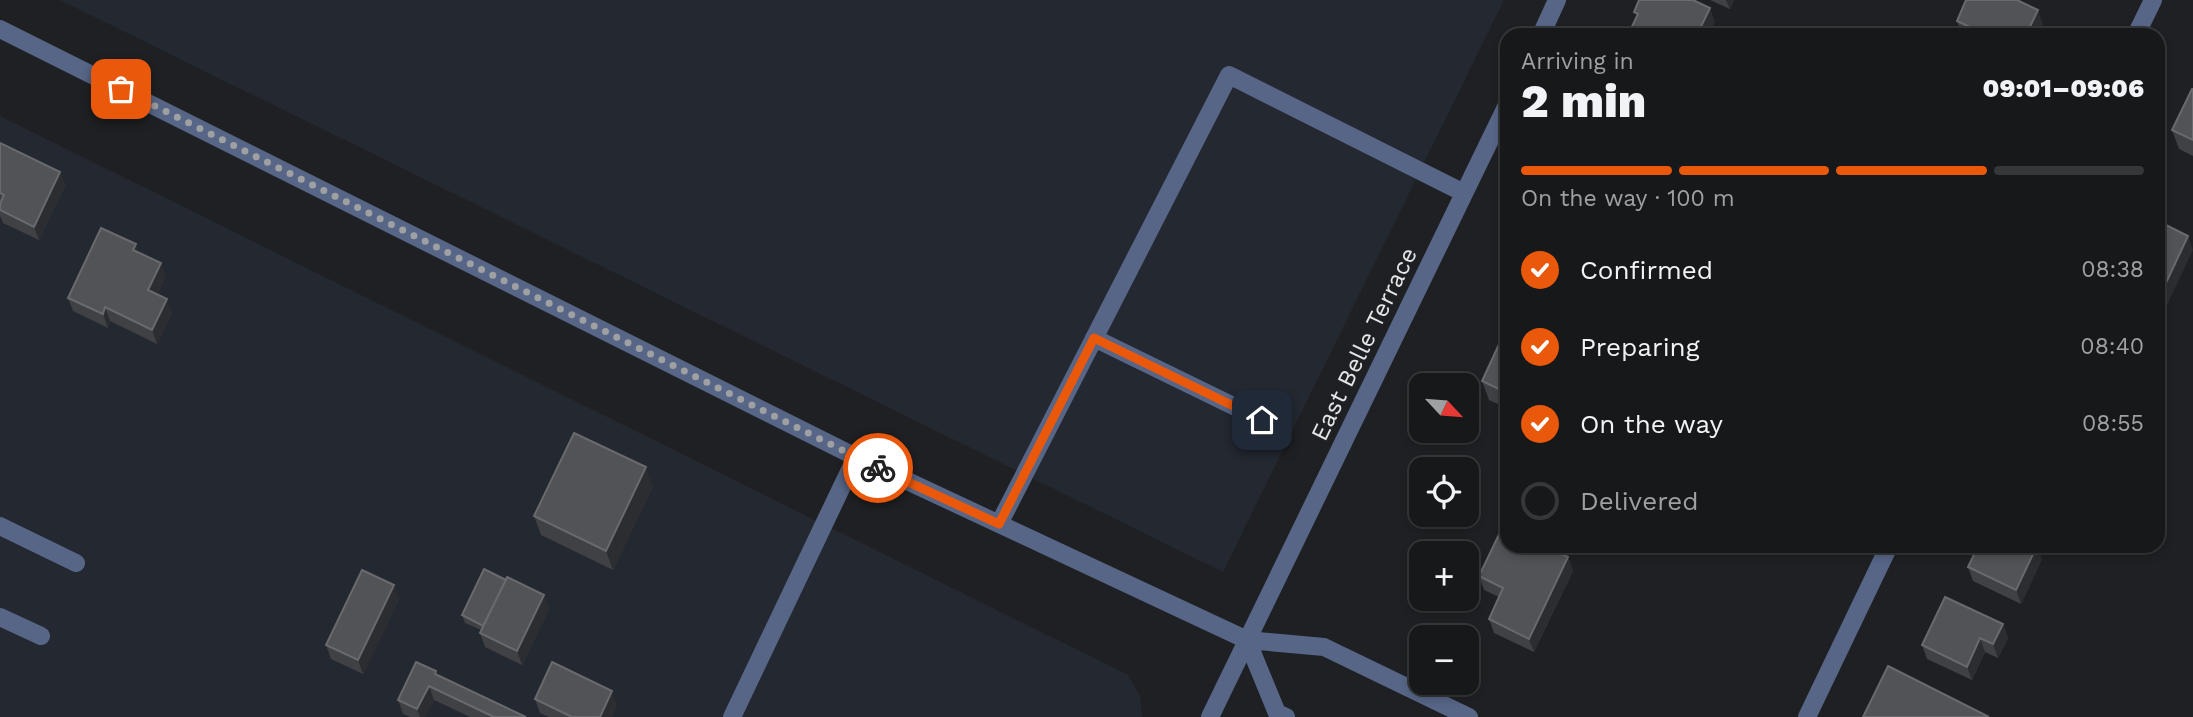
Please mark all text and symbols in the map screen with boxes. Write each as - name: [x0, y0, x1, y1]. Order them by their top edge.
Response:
- text: Arriving in: [1521, 48, 1634, 75]
- pin: [91, 59, 151, 119]
- icon: bag: [102, 70, 140, 108]
- text: 09:01–09:06: [1983, 73, 2144, 103]
- text: 2 min: [1521, 74, 1646, 128]
- text: On the way · 100 m: [1521, 185, 1735, 212]
- street label: East Belle Terrace: [1305, 243, 1423, 445]
- icon: check: [1521, 251, 1559, 289]
- text: Confirmed: [1580, 255, 1713, 285]
- text: 08:38: [2081, 256, 2144, 283]
- icon: check: [1521, 328, 1559, 366]
- text: Preparing: [1580, 332, 1700, 362]
- text: 08:40: [2080, 333, 2144, 360]
- north arrow: [1409, 373, 1479, 443]
- map controls: [1409, 373, 1479, 695]
- pin: [1232, 390, 1292, 450]
- icon: home: [1243, 401, 1281, 439]
- icon: check: [1521, 405, 1559, 443]
- text: On the way: [1580, 409, 1723, 439]
- text: 08:55: [2082, 410, 2144, 437]
- courier: [843, 433, 913, 503]
- icon: bike: [859, 449, 897, 487]
- button: locate: [1409, 457, 1479, 527]
- text: Delivered: [1580, 486, 1699, 516]
- button: +: [1409, 541, 1479, 611]
- button: −: [1409, 625, 1479, 695]

